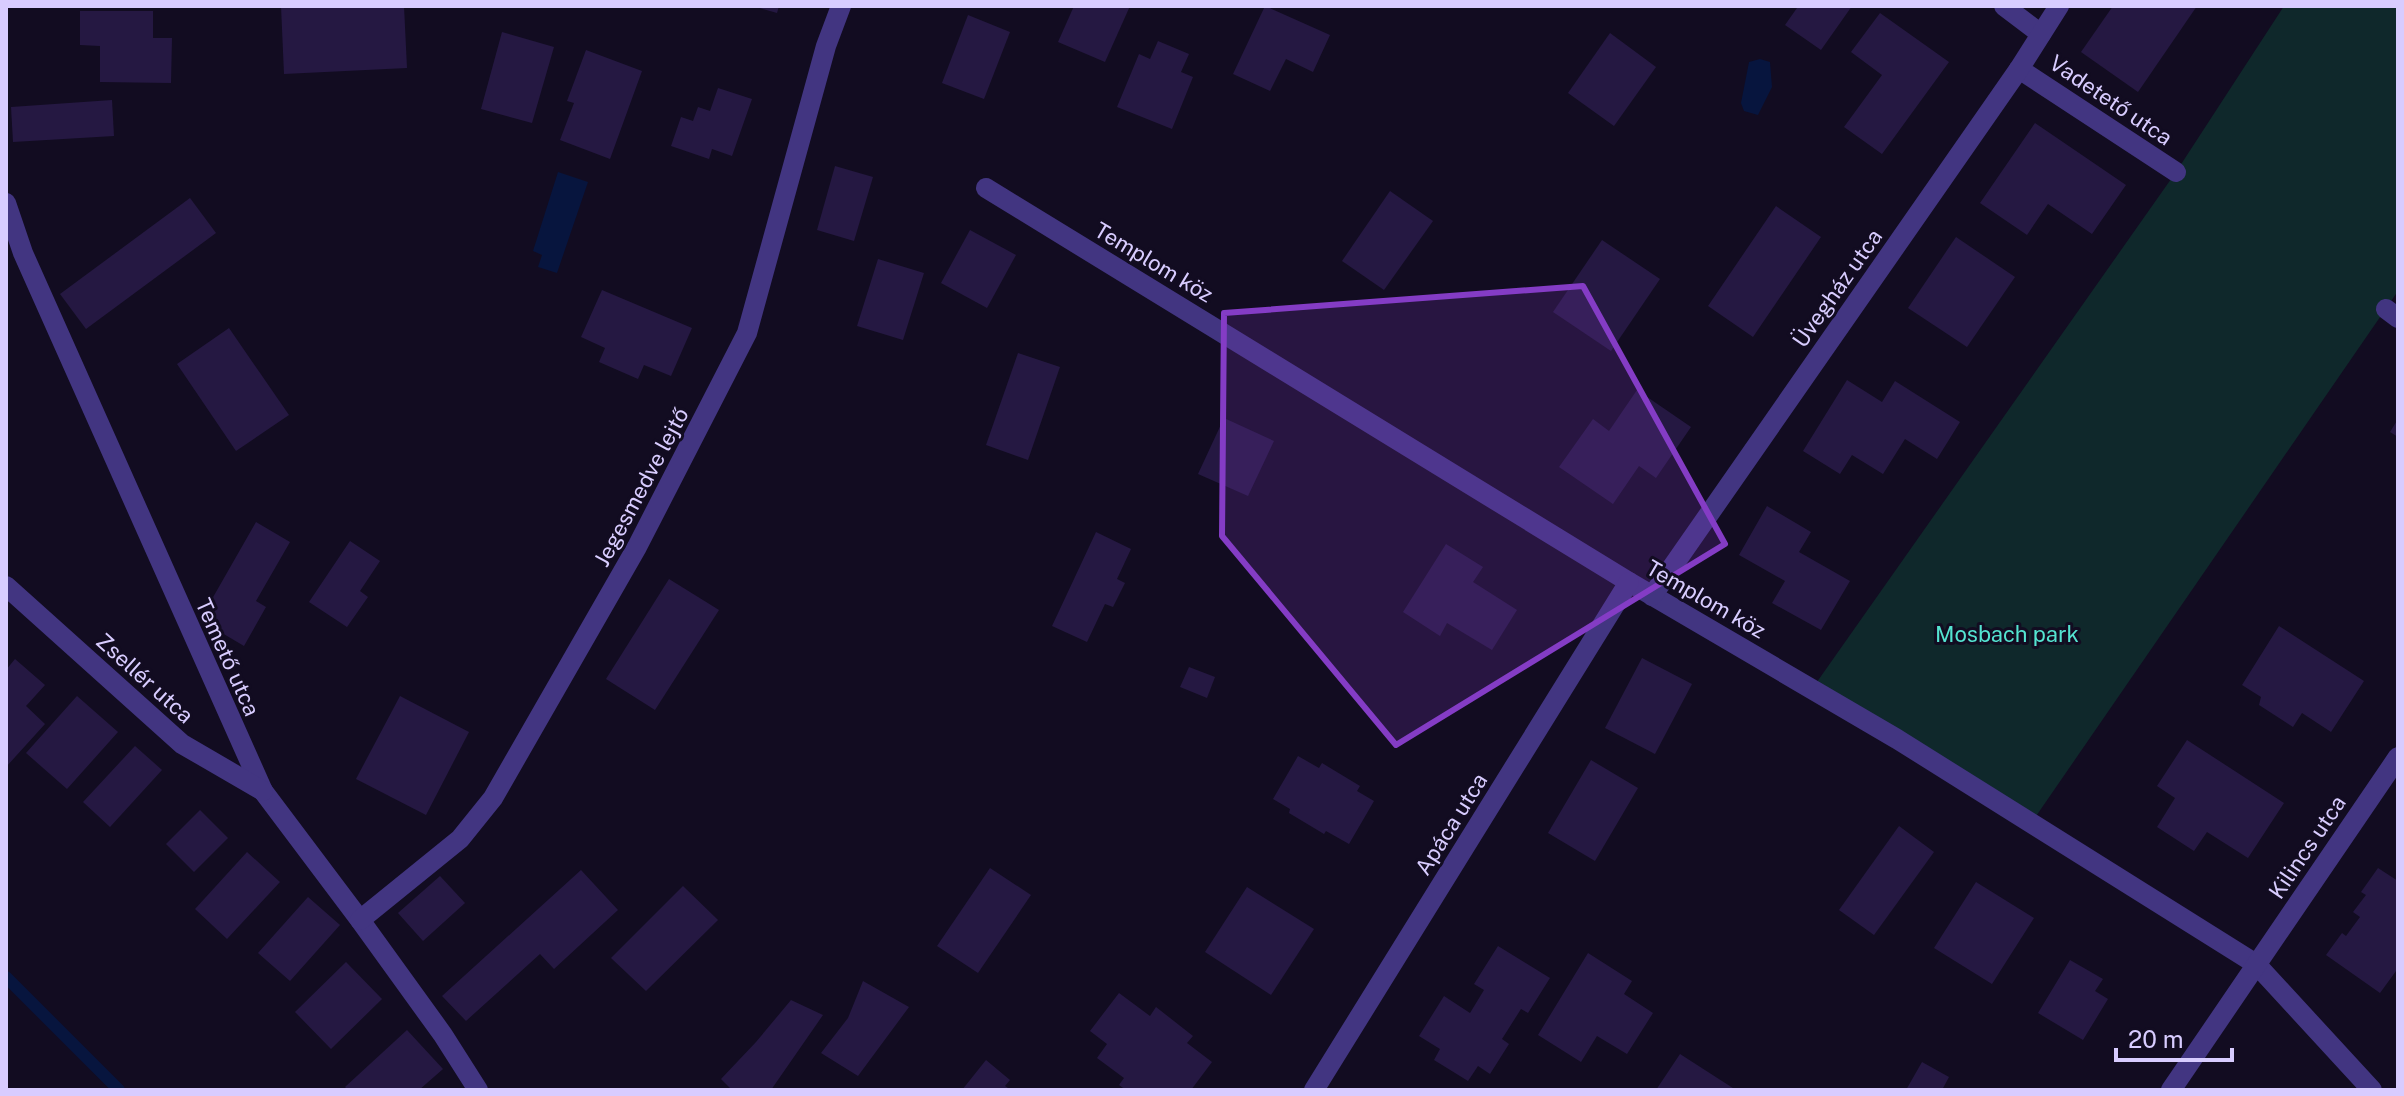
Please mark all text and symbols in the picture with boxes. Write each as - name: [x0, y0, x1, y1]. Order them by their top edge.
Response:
- street label: Vadetető utca: [2045, 49, 2177, 151]
- street label: Templom köz: [1090, 216, 1218, 308]
- street label: Üvegház utca: [1786, 223, 1887, 352]
- street label: Jegesmedve lejtő: [588, 403, 694, 571]
- street label: Templom köz: [1642, 554, 1770, 644]
- street label: Temető utca: [191, 594, 265, 720]
- park label: Mosbach park: [1935, 621, 2079, 647]
- street label: Zsellér utca: [91, 628, 199, 728]
- street label: Apáca utca: [1409, 768, 1493, 880]
- street label: Kilincs utca: [2263, 791, 2351, 903]
- scale bar: [2116, 1012, 2232, 1062]
- text: 20 m: [2128, 1025, 2184, 1053]

